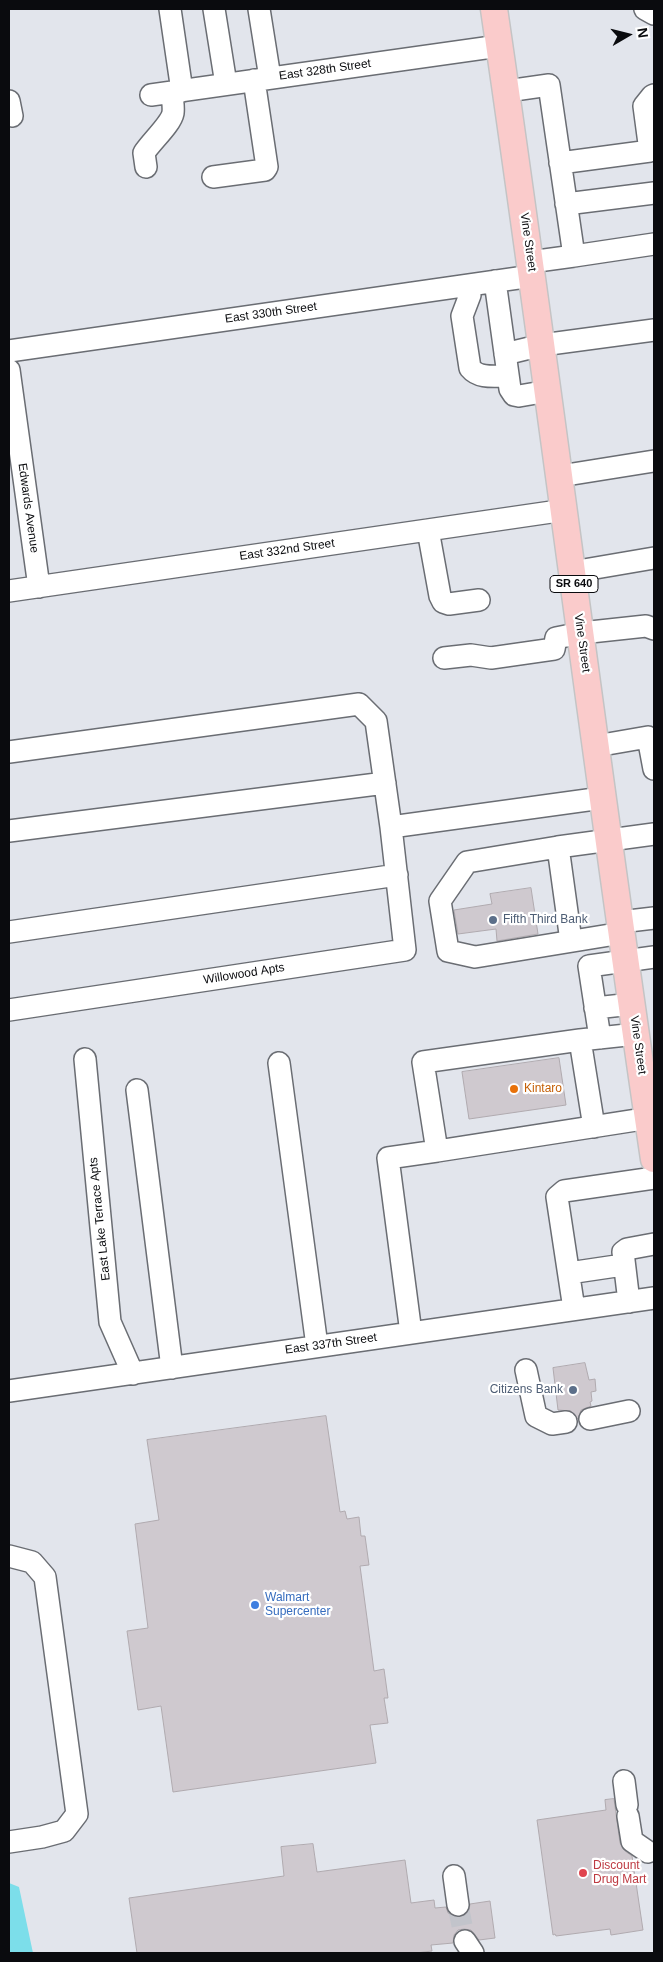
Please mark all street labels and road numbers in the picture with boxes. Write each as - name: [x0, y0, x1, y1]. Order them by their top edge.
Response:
- street label: East 328th Street: [278, 56, 372, 84]
- street label: Vine Street: [517, 212, 539, 272]
- street label: East 330th Street: [224, 299, 318, 327]
- street label: Edwards Avenue: [15, 462, 41, 554]
- street label: East 332nd Street: [238, 536, 336, 564]
- road number: SR 640: [550, 576, 598, 592]
- street label: Vine Street: [571, 613, 593, 673]
- street label: Willowood Apts: [202, 960, 286, 988]
- street label: Vine Street: [627, 1015, 649, 1075]
- street label: East Lake Terrace Apts: [86, 1157, 114, 1281]
- street label: East 337th Street: [284, 1330, 378, 1358]

